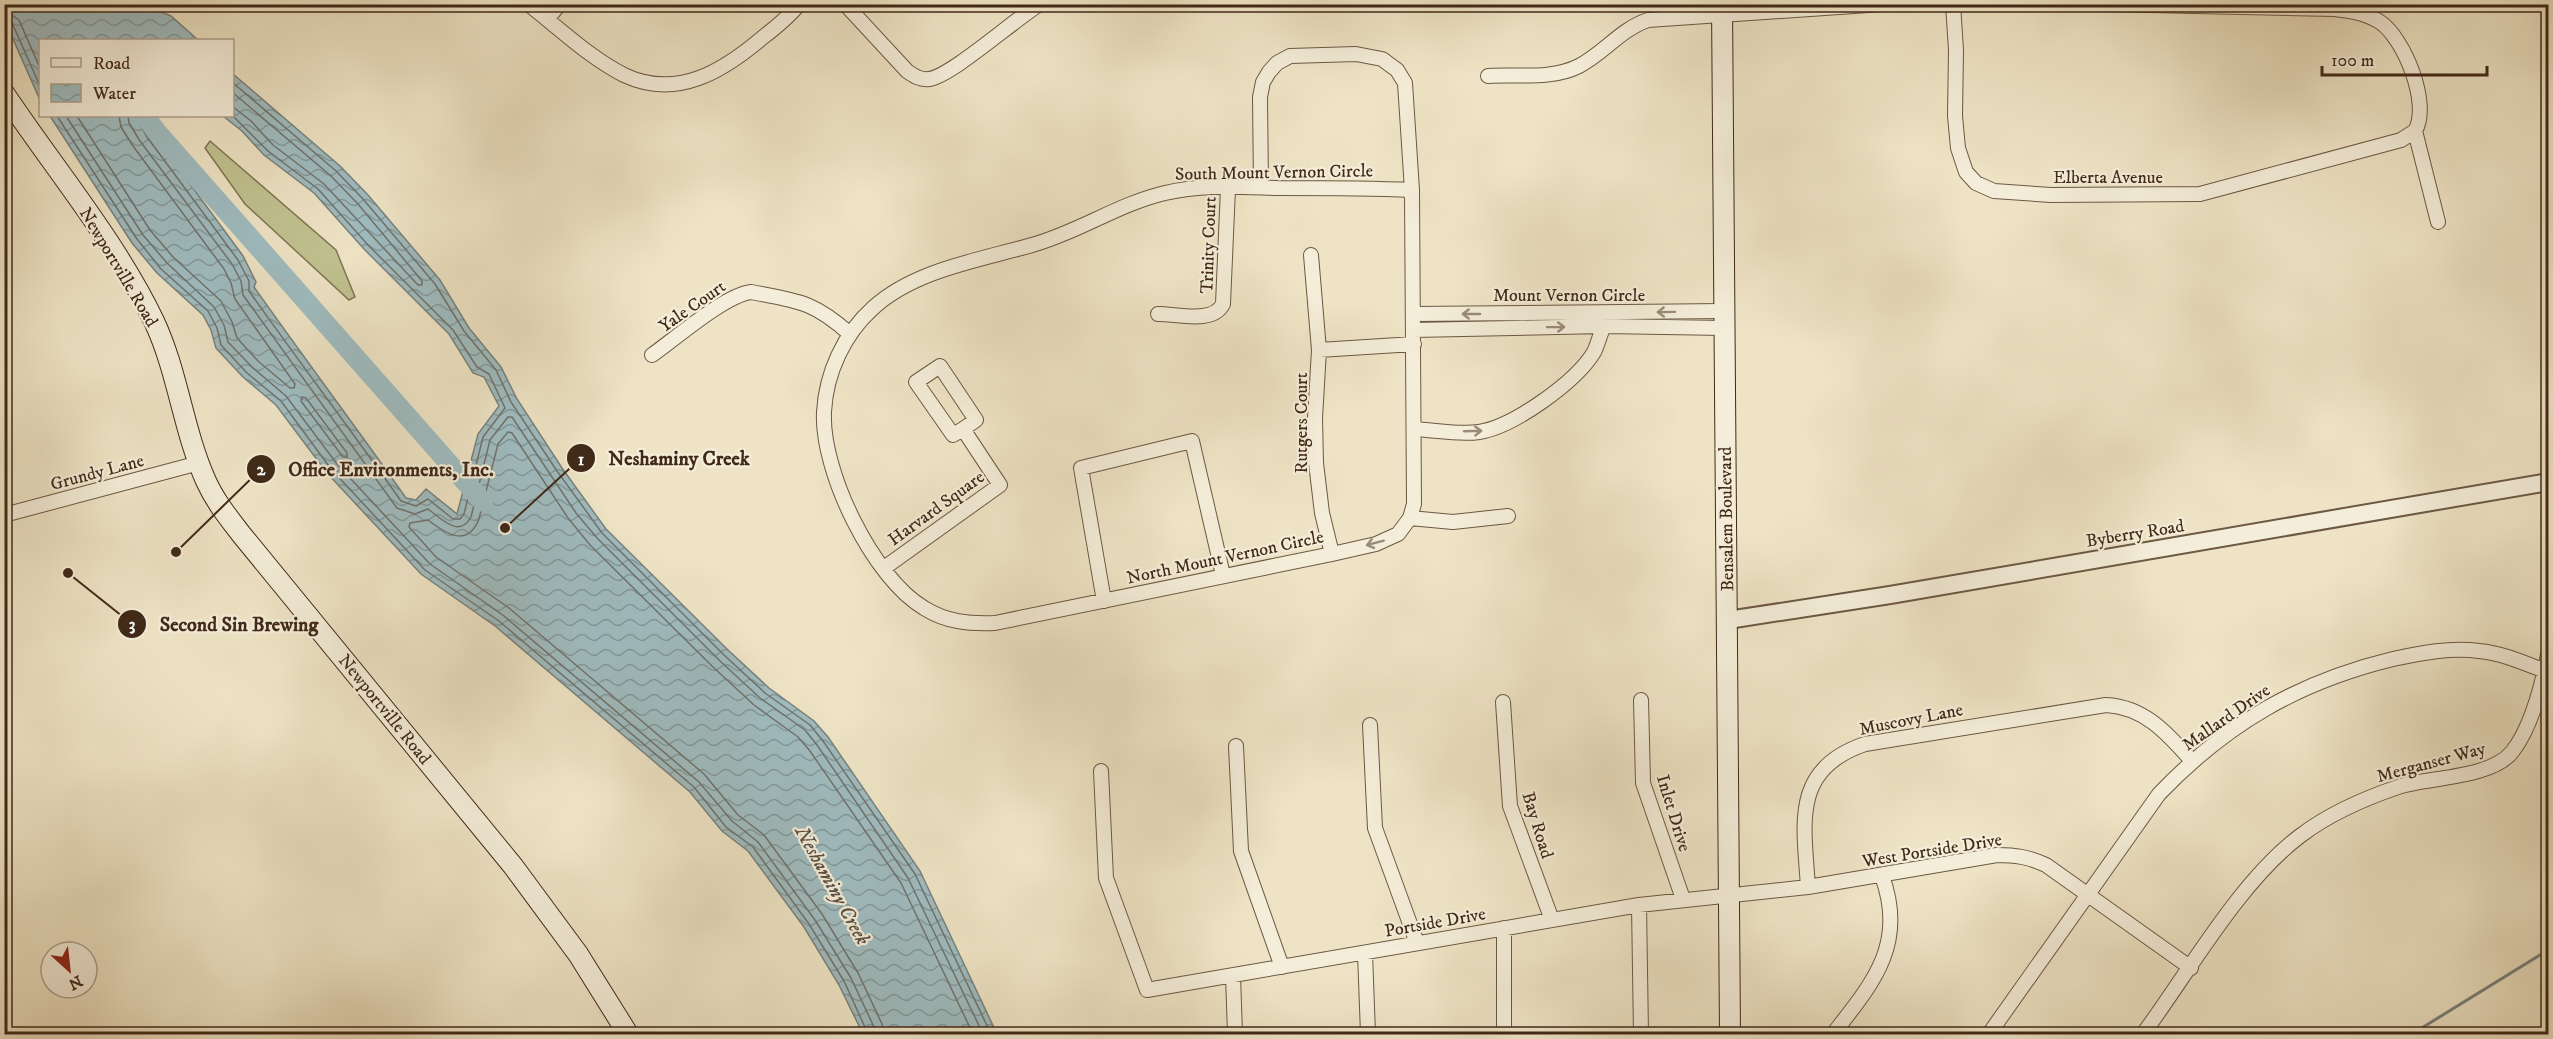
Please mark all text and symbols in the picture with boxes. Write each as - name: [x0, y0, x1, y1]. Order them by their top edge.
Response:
- legend: [39, 39, 234, 117]
- scale bar: [2322, 39, 2487, 77]
- text: 100 m: [2331, 50, 2374, 72]
- text: Road: [93, 53, 130, 75]
- text: Water: [92, 83, 136, 105]
- street label: South Mount Vernon Circle: [1175, 160, 1373, 186]
- street label: Elberta Avenue: [2053, 167, 2163, 189]
- street label: Trinity Court: [1196, 196, 1222, 294]
- street label: Newportville Road: [74, 204, 162, 331]
- street label: Yale Court: [655, 276, 730, 338]
- street label: Mount Vernon Circle: [1493, 285, 1645, 307]
- one-way arrow: [1656, 307, 1676, 318]
- one-way arrow: [1461, 308, 1481, 320]
- one-way arrow: [1545, 321, 1565, 333]
- street label: Rutgers Court: [1291, 372, 1313, 474]
- one-way arrow: [1462, 426, 1482, 437]
- callout: Neshaminy Creek: [566, 439, 761, 477]
- street label: Bensalem Boulevard: [1715, 446, 1739, 592]
- text: Neshaminy Creek: [608, 447, 751, 472]
- text: 1: [578, 449, 585, 471]
- street label: Grundy Lane: [48, 450, 146, 496]
- callout: Office Environments, Inc.: [246, 450, 506, 488]
- text: Office Environments, Inc.: [288, 458, 494, 483]
- text: 2: [257, 459, 267, 481]
- street label: Harvard Square: [884, 467, 989, 551]
- street label: Byberry Road: [2085, 515, 2186, 553]
- street label: North Mount Vernon Circle: [1125, 526, 1326, 590]
- one-way arrow: [1366, 538, 1385, 550]
- callout: Second Sin Brewing: [117, 605, 330, 643]
- text: Second Sin Brewing: [160, 613, 320, 638]
- text: 3: [129, 614, 136, 636]
- street label: Newportville Road: [333, 650, 435, 769]
- street label: Mallard Drive: [2178, 680, 2275, 756]
- street label: Muscovy Lane: [1857, 699, 1965, 741]
- street label: Merganser Way: [2374, 738, 2488, 788]
- street label: Inlet Drive: [1651, 772, 1695, 854]
- street label: Bay Road: [1516, 789, 1558, 861]
- water label: Neshaminy Creek: [788, 821, 875, 950]
- street label: West Portside Drive: [1860, 829, 2004, 873]
- street label: Portside Drive: [1383, 903, 1487, 943]
- north arrow: [39, 940, 99, 1000]
- text: N: [65, 971, 86, 994]

